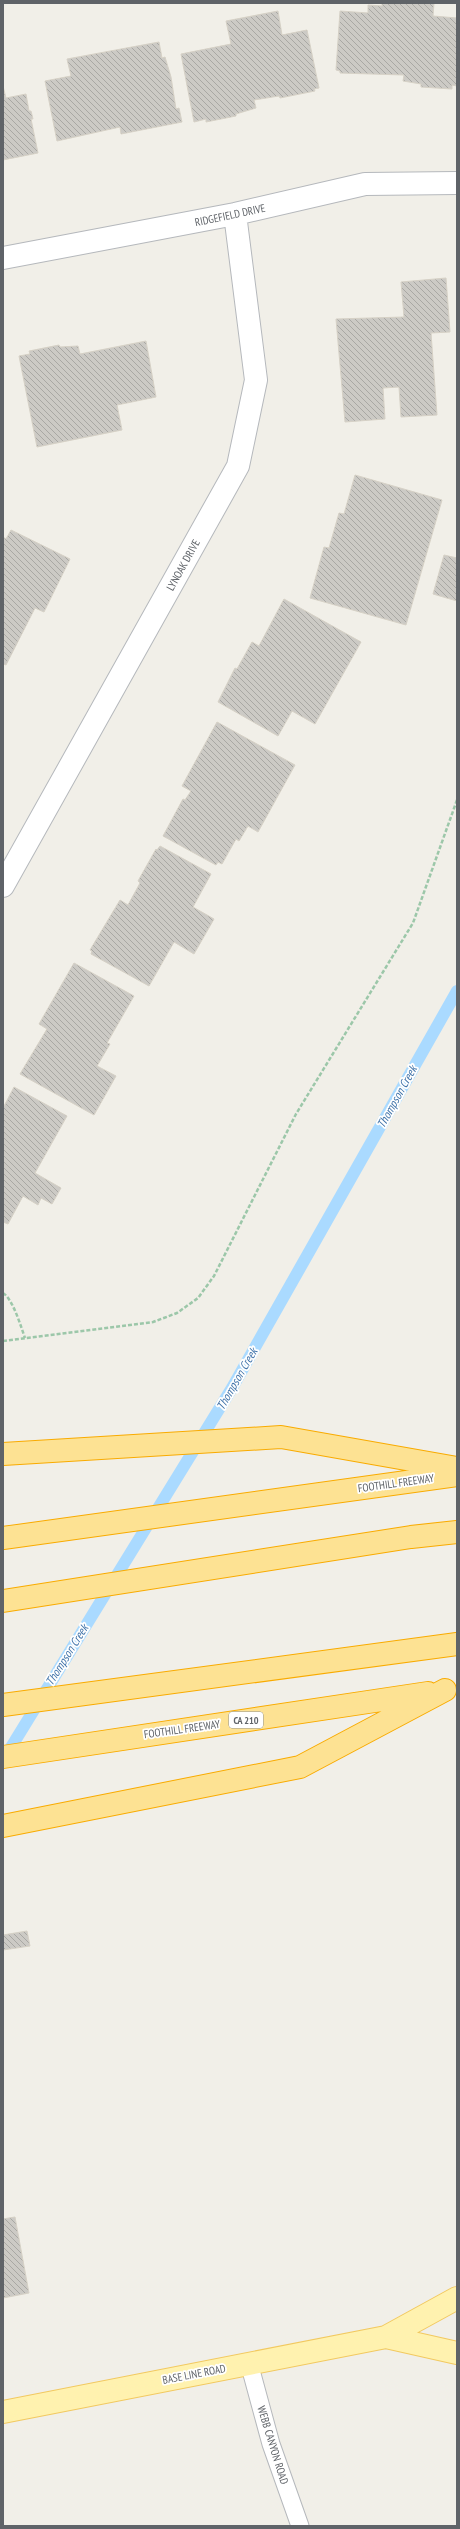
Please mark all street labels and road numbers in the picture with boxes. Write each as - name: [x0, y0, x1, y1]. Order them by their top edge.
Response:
- street label: RIDGEFIELD DRIVE: [193, 201, 267, 229]
- street label: LYNOAK DRIVE: [163, 537, 203, 593]
- street label: FOOTHILL FREEWAY: [357, 1471, 435, 1495]
- road number: CA 210: [229, 1712, 263, 1728]
- street label: FOOTHILL FREEWAY: [143, 1717, 221, 1741]
- street label: BASE LINE ROAD: [161, 2361, 227, 2387]
- street label: WEBB CANYON ROAD: [254, 2404, 292, 2486]

